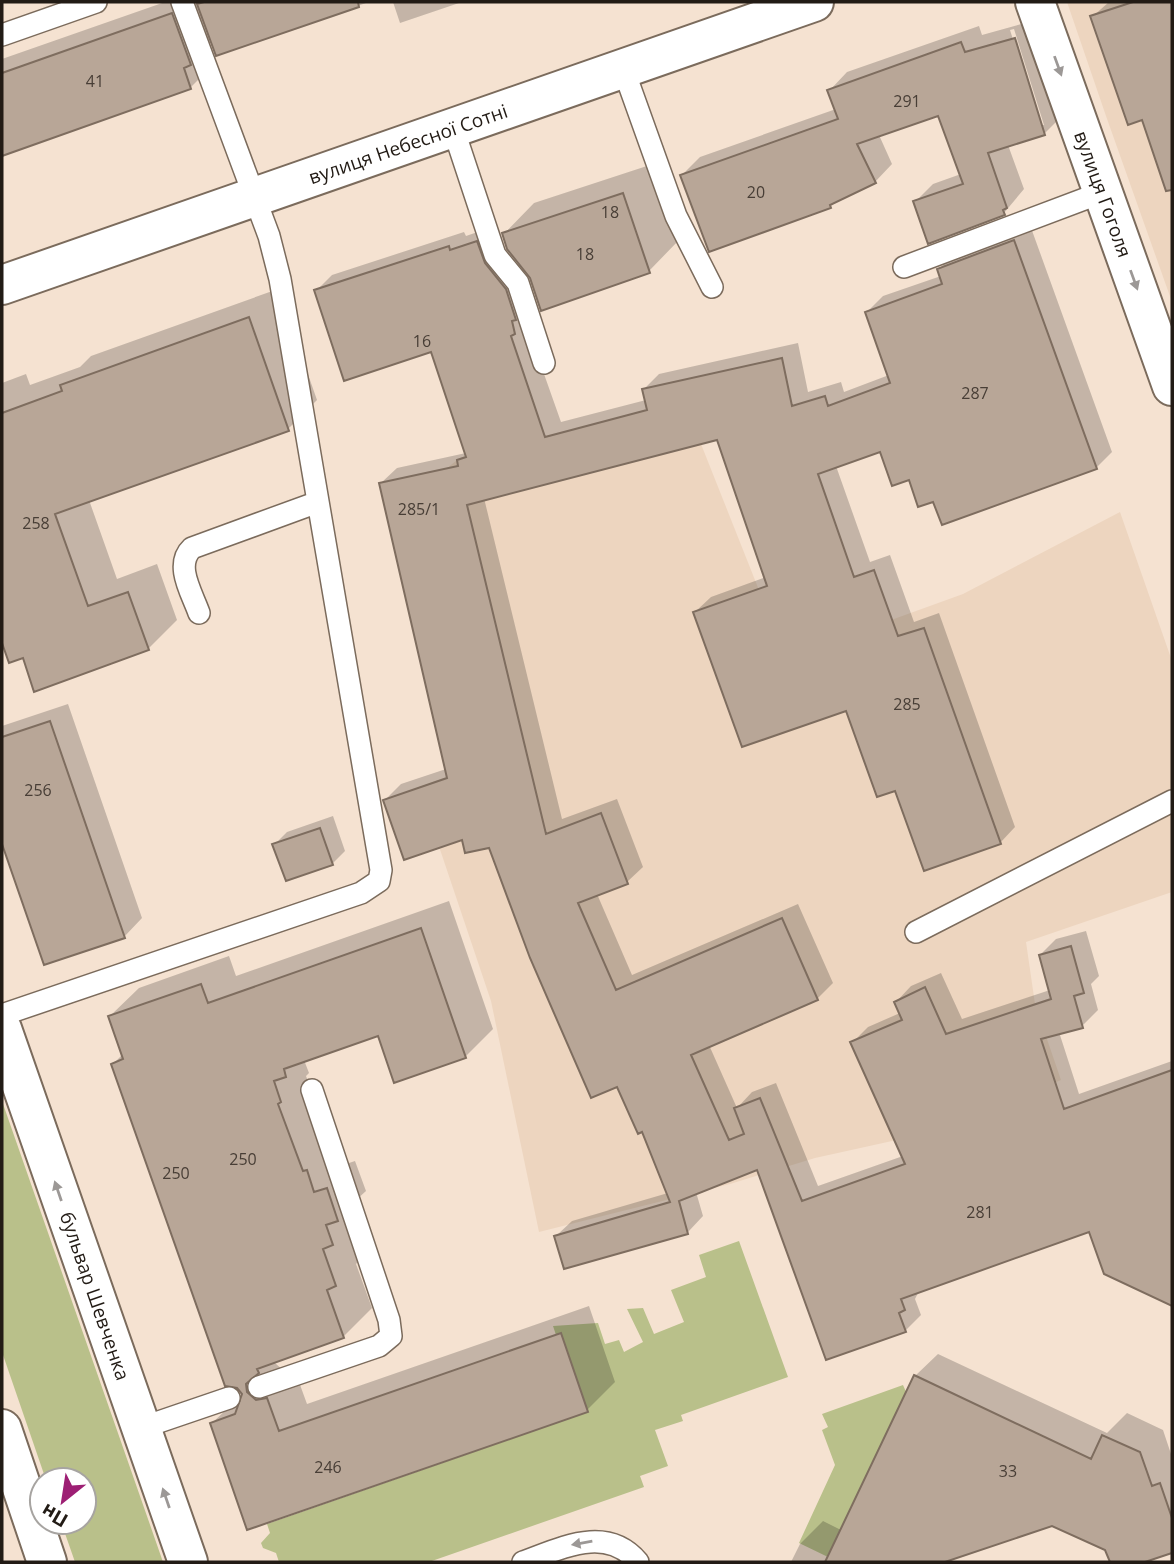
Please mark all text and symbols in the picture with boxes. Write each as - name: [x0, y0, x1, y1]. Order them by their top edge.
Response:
- one-way arrow: [1052, 56, 1063, 77]
- house number: 41: [86, 70, 104, 92]
- house number: 291: [893, 90, 921, 112]
- street label: вулиця Небесної Сотні: [305, 98, 511, 190]
- street label: вулиця Гоголя: [1068, 127, 1138, 261]
- house number: 20: [747, 181, 765, 203]
- house number: 18: [601, 201, 619, 223]
- house number: 18: [576, 243, 594, 265]
- one-way arrow: [1129, 270, 1140, 291]
- house number: 16: [413, 330, 431, 352]
- house number: 287: [961, 382, 989, 404]
- house number: 285/1: [398, 498, 440, 520]
- house number: 258: [22, 512, 50, 534]
- house number: 285: [893, 693, 921, 715]
- house number: 256: [24, 779, 52, 801]
- house number: 250: [229, 1148, 257, 1170]
- house number: 250: [162, 1162, 190, 1184]
- one-way arrow: [52, 1180, 63, 1201]
- house number: 281: [966, 1201, 994, 1223]
- street label: бульвар Шевченка: [54, 1208, 136, 1384]
- house number: 246: [314, 1456, 342, 1478]
- house number: 33: [999, 1460, 1017, 1482]
- north arrow: [28, 1466, 98, 1536]
- one-way arrow: [160, 1487, 171, 1508]
- text: Пн: [36, 1498, 73, 1534]
- one-way arrow: [571, 1538, 593, 1549]

